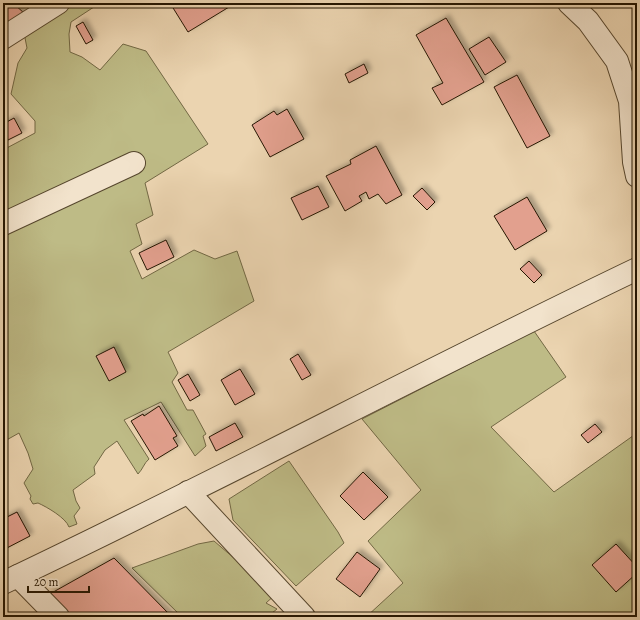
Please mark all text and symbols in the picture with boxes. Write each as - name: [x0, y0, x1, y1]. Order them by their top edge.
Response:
- scale bar: [28, 568, 89, 594]
- text: 20 m: [34, 574, 58, 590]

